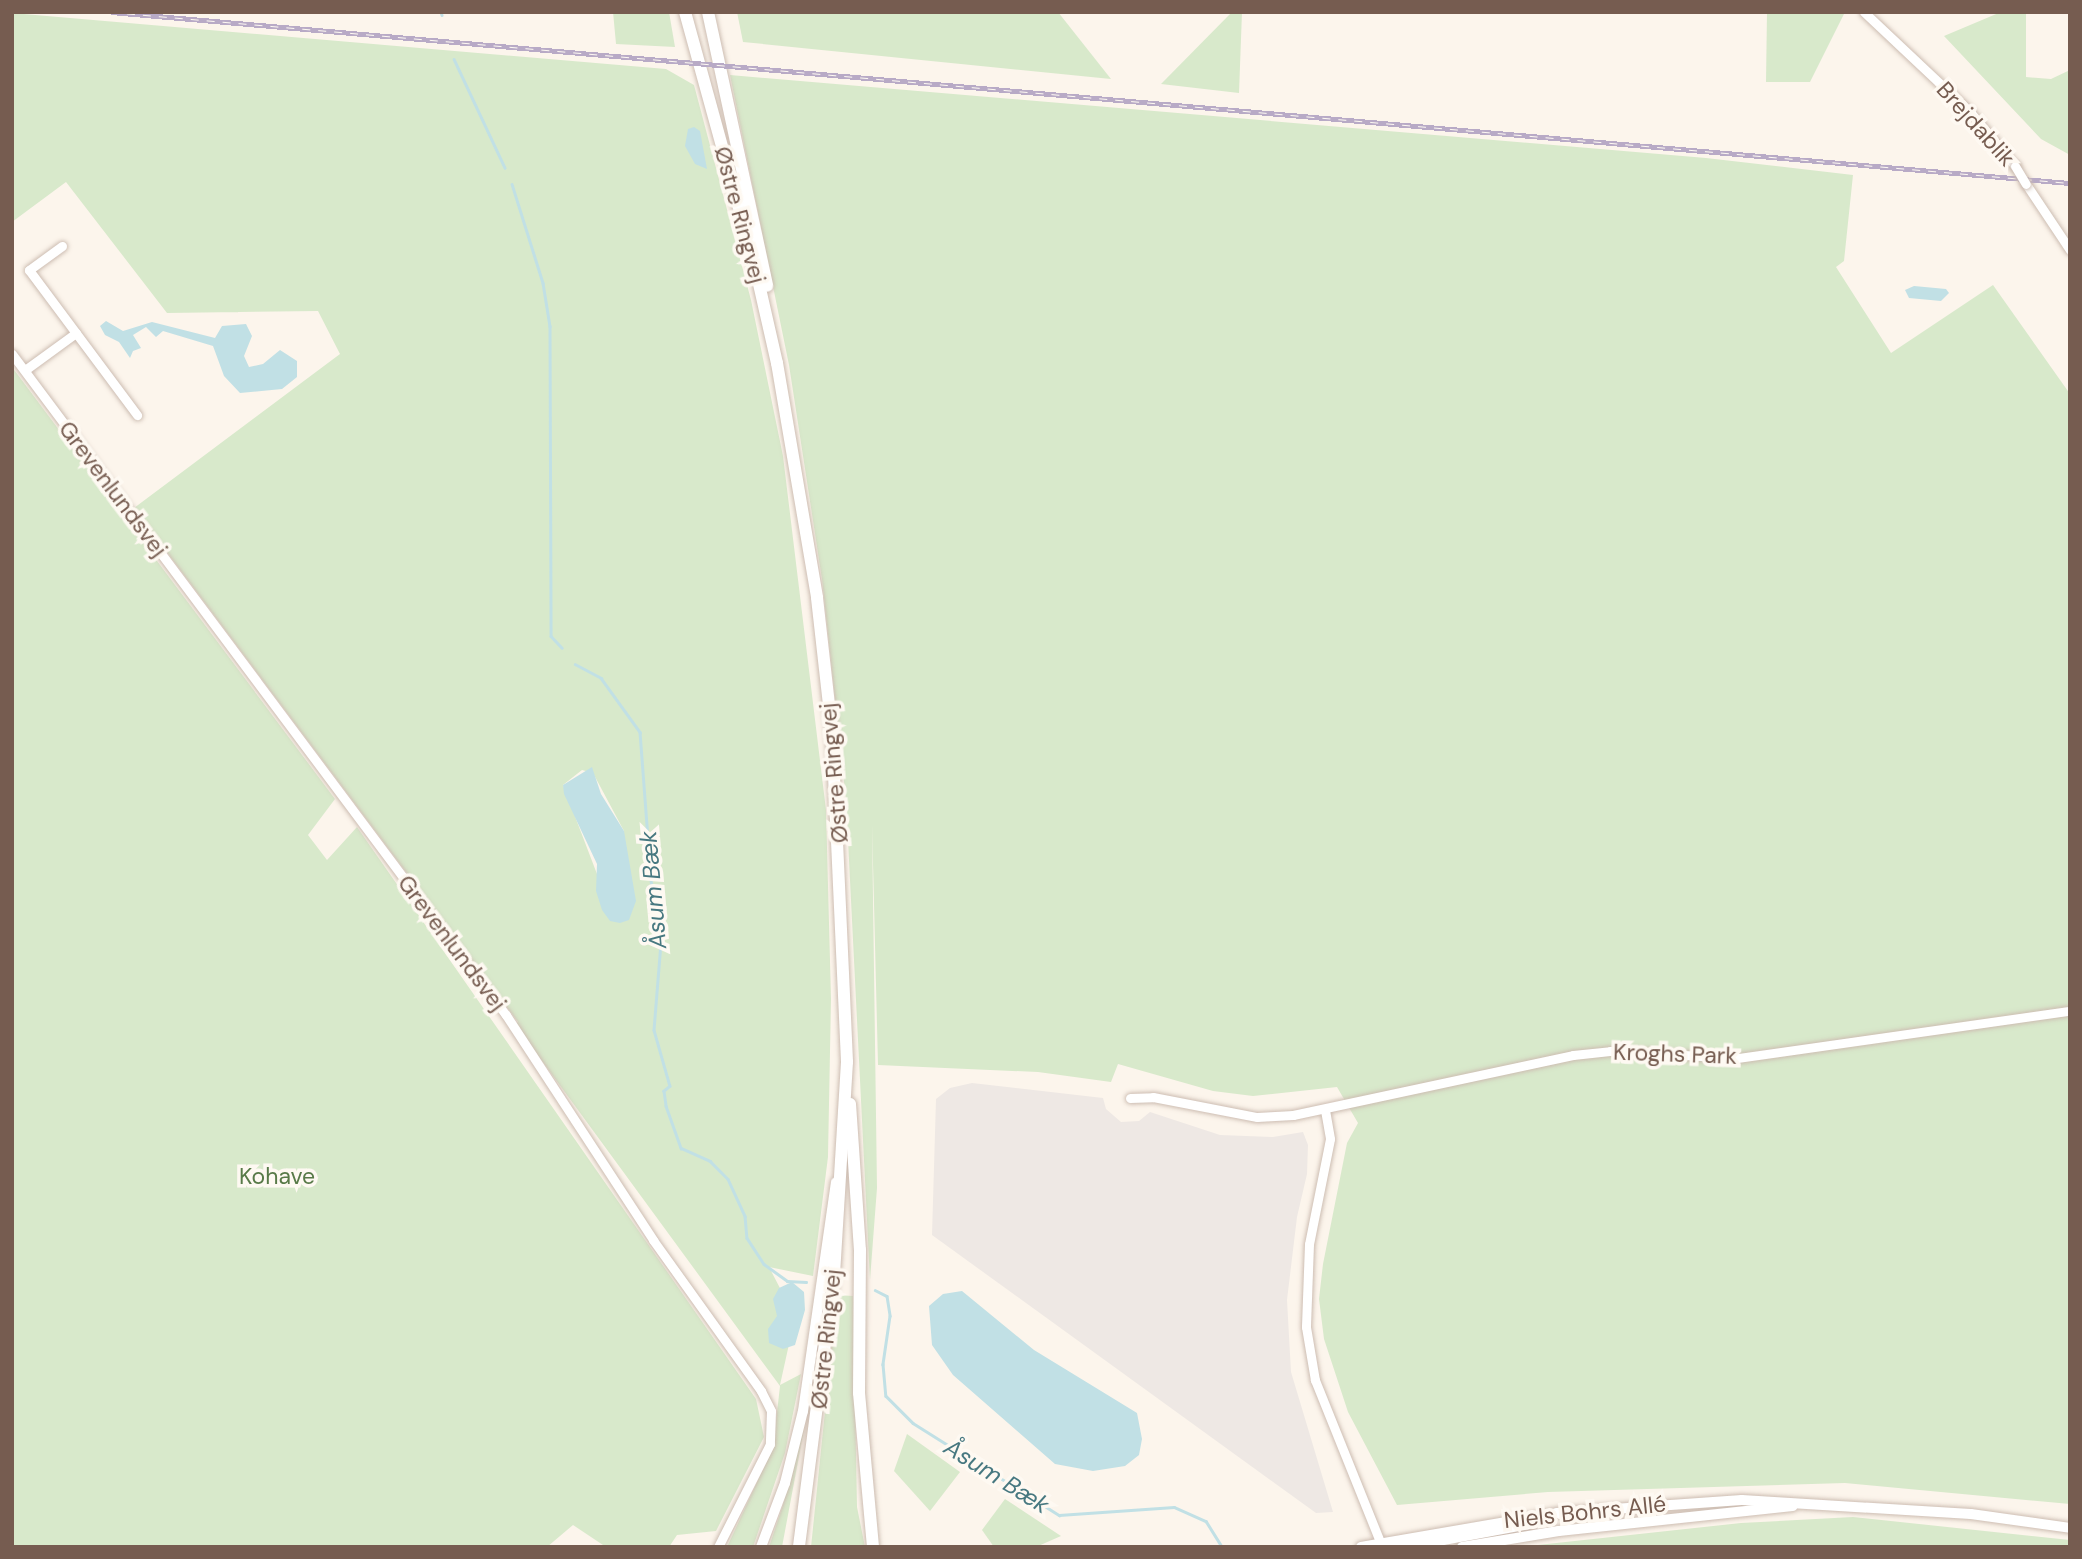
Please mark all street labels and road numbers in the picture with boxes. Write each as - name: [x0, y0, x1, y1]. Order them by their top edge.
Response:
- street label: Brejdablik: [1931, 76, 2021, 172]
- street label: Østre Ringvej: [708, 144, 772, 286]
- street label: Grevenlundsvej: [53, 416, 173, 562]
- street label: Østre Ringvej: [814, 702, 854, 844]
- street label: Grevenlundsvej: [392, 870, 512, 1016]
- street label: Kroghs Park: [1613, 1038, 1737, 1070]
- street label: Østre Ringvej: [805, 1268, 847, 1410]
- street label: Niels Bohrs Allé: [1503, 1490, 1667, 1534]

